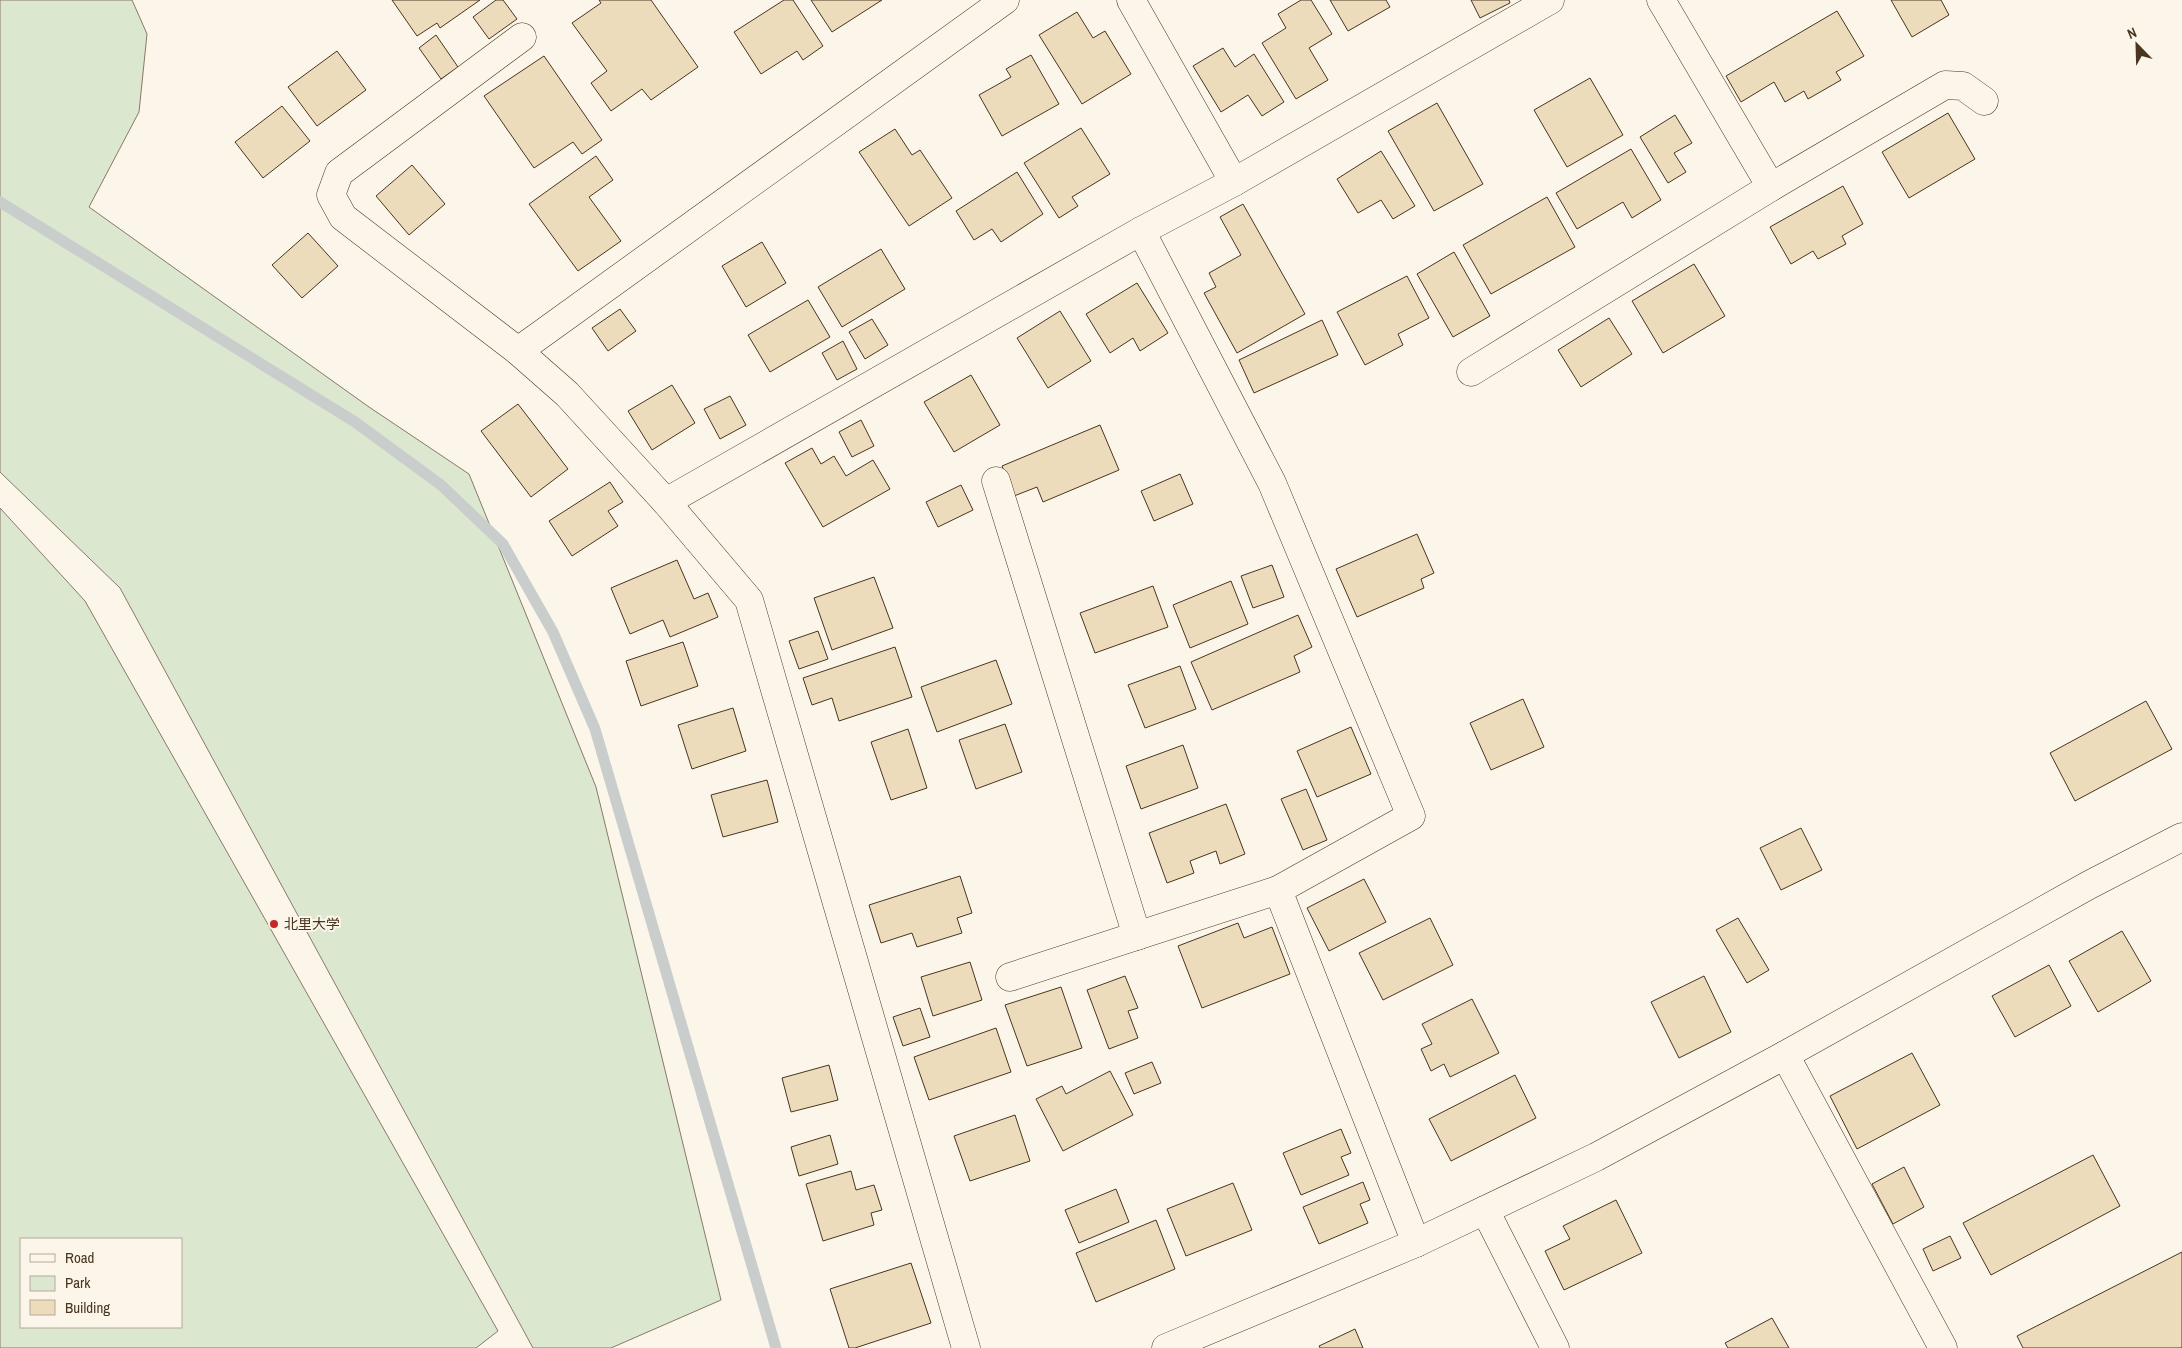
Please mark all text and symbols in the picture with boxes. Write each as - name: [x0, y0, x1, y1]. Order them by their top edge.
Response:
- north arrow: [2112, 20, 2162, 70]
- text: N: [2125, 23, 2139, 43]
- place label: 北里大学: [284, 915, 340, 933]
- marker: 北里大学: [268, 918, 280, 930]
- legend: [20, 1238, 182, 1328]
- text: Road: [65, 1247, 94, 1268]
- text: Park: [65, 1272, 91, 1293]
- text: Building: [65, 1297, 110, 1318]

